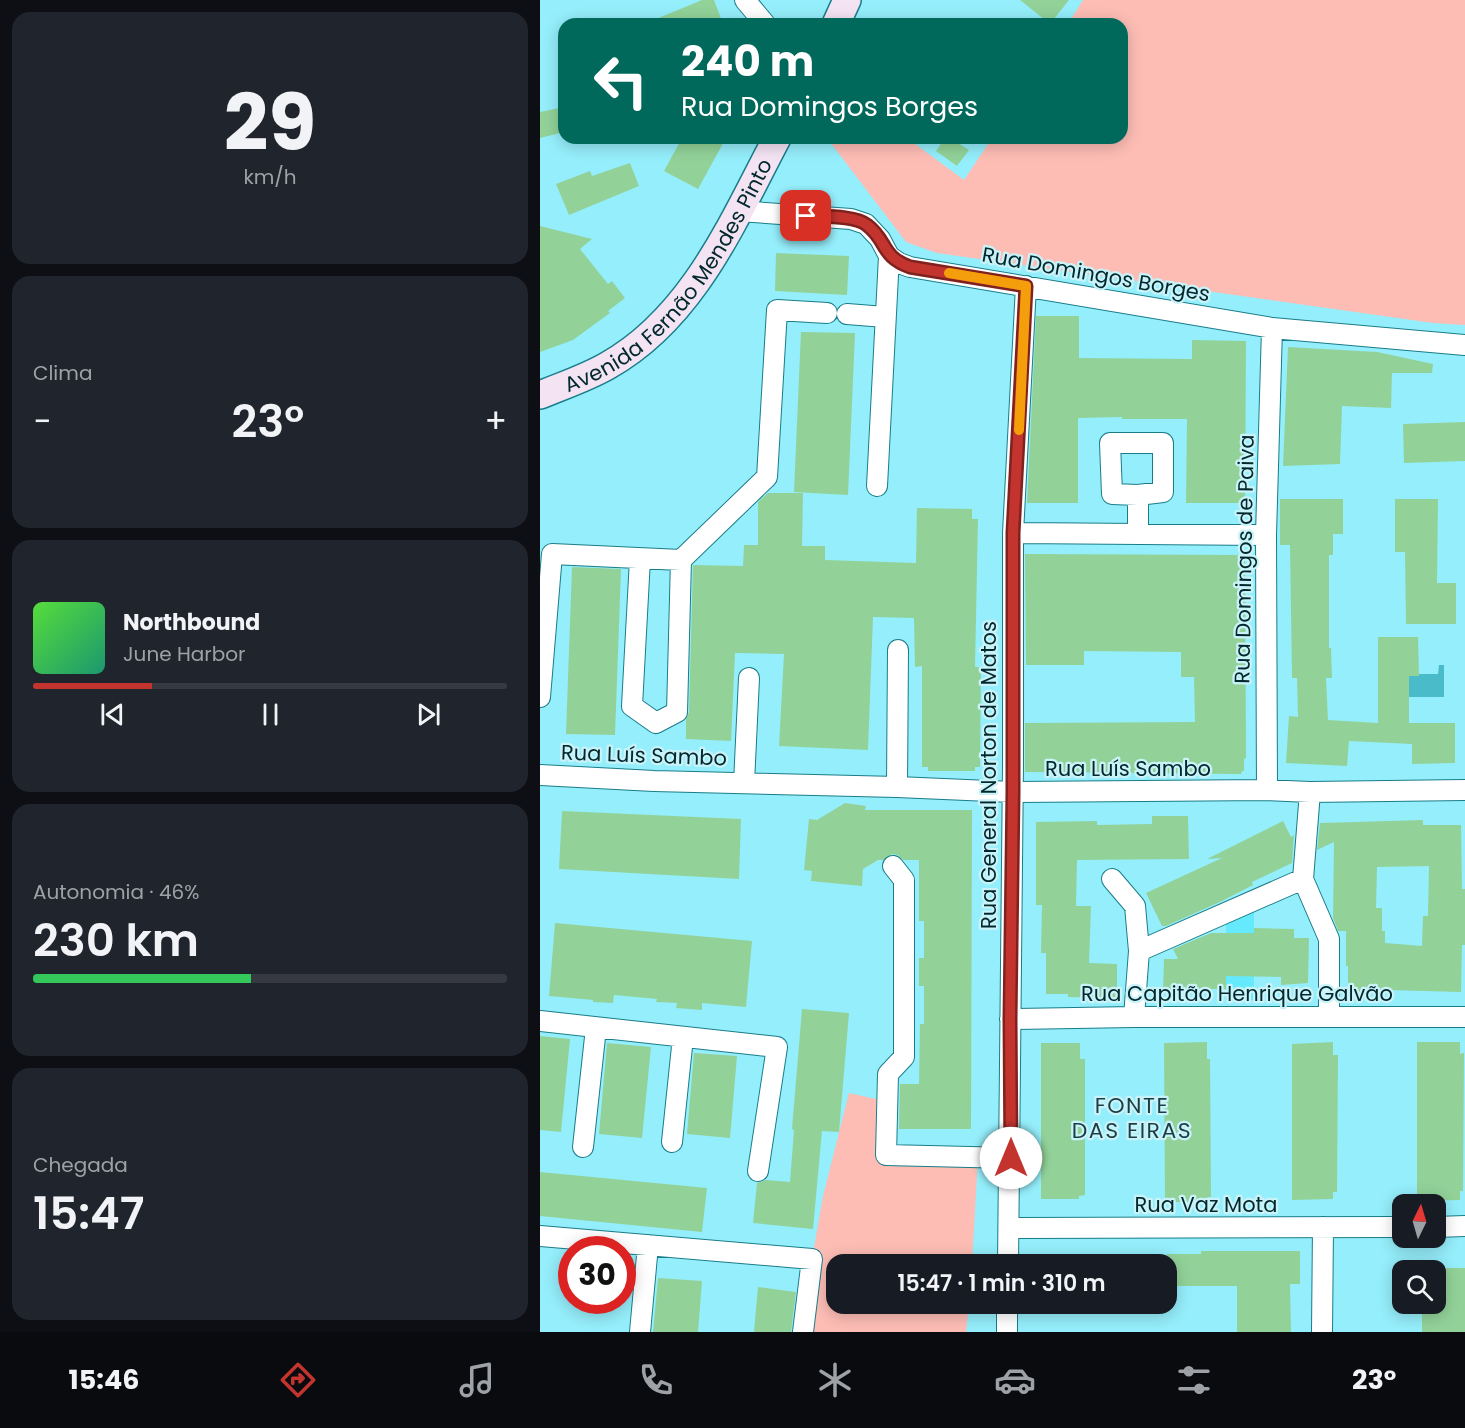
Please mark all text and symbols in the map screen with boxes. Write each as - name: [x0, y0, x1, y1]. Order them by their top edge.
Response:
- text: 240 m: [681, 32, 814, 91]
- icon: left: [582, 42, 660, 120]
- text: 29: [224, 68, 316, 177]
- text: Rua Domingos Borges: [681, 88, 978, 125]
- street label: Avenida Fernão Mendes Pinto: [560, 153, 778, 399]
- text: km/h: [243, 163, 297, 191]
- pin: [780, 190, 831, 241]
- icon: arrive: [789, 199, 822, 232]
- street label: Rua Domingos Borges: [980, 240, 1212, 308]
- text: Clima: [33, 359, 92, 387]
- text: 23°: [231, 390, 304, 453]
- text: −: [33, 398, 51, 445]
- text: +: [484, 398, 507, 445]
- street label: Rua Domingos de Paiva: [1227, 434, 1261, 684]
- text: Northbound: [123, 607, 260, 638]
- street label: Rua General Norton de Matos: [974, 621, 1003, 929]
- text: June Harbor: [123, 640, 246, 668]
- icon: previous: [96, 698, 129, 731]
- icon: pause: [254, 698, 287, 731]
- icon: next: [412, 698, 445, 731]
- street label: Rua Luís Sambo: [561, 738, 727, 772]
- street label: Rua Luís Sambo: [1045, 754, 1211, 783]
- text: Autonomia · 46%: [33, 878, 199, 906]
- text: 230 km: [33, 909, 199, 972]
- street label: Rua Capitão Henrique Galvão: [1081, 979, 1393, 1008]
- district label: FONTE DAS EIRAS: [1072, 1090, 1192, 1146]
- position arrow: [979, 1126, 1043, 1190]
- text: Chegada: [33, 1151, 128, 1179]
- text: 15:47: [33, 1182, 145, 1245]
- street label: Rua Vaz Mota: [1135, 1190, 1277, 1219]
- north arrow: [1392, 1194, 1446, 1248]
- map controls: [1392, 1194, 1446, 1314]
- speed limit sign: 30: [558, 1236, 636, 1314]
- button: search: [1392, 1260, 1446, 1314]
- text: 15:47 · 1 min · 310 m: [898, 1268, 1105, 1299]
- icon: directions: [277, 1359, 319, 1401]
- icon: music: [456, 1359, 498, 1401]
- icon: phone: [635, 1359, 677, 1401]
- icon: climate: [814, 1359, 856, 1401]
- icon: car: [994, 1359, 1036, 1401]
- icon: filters: [1173, 1359, 1215, 1401]
- text: 15:46: [69, 1361, 139, 1398]
- text: 23°: [1352, 1361, 1396, 1398]

